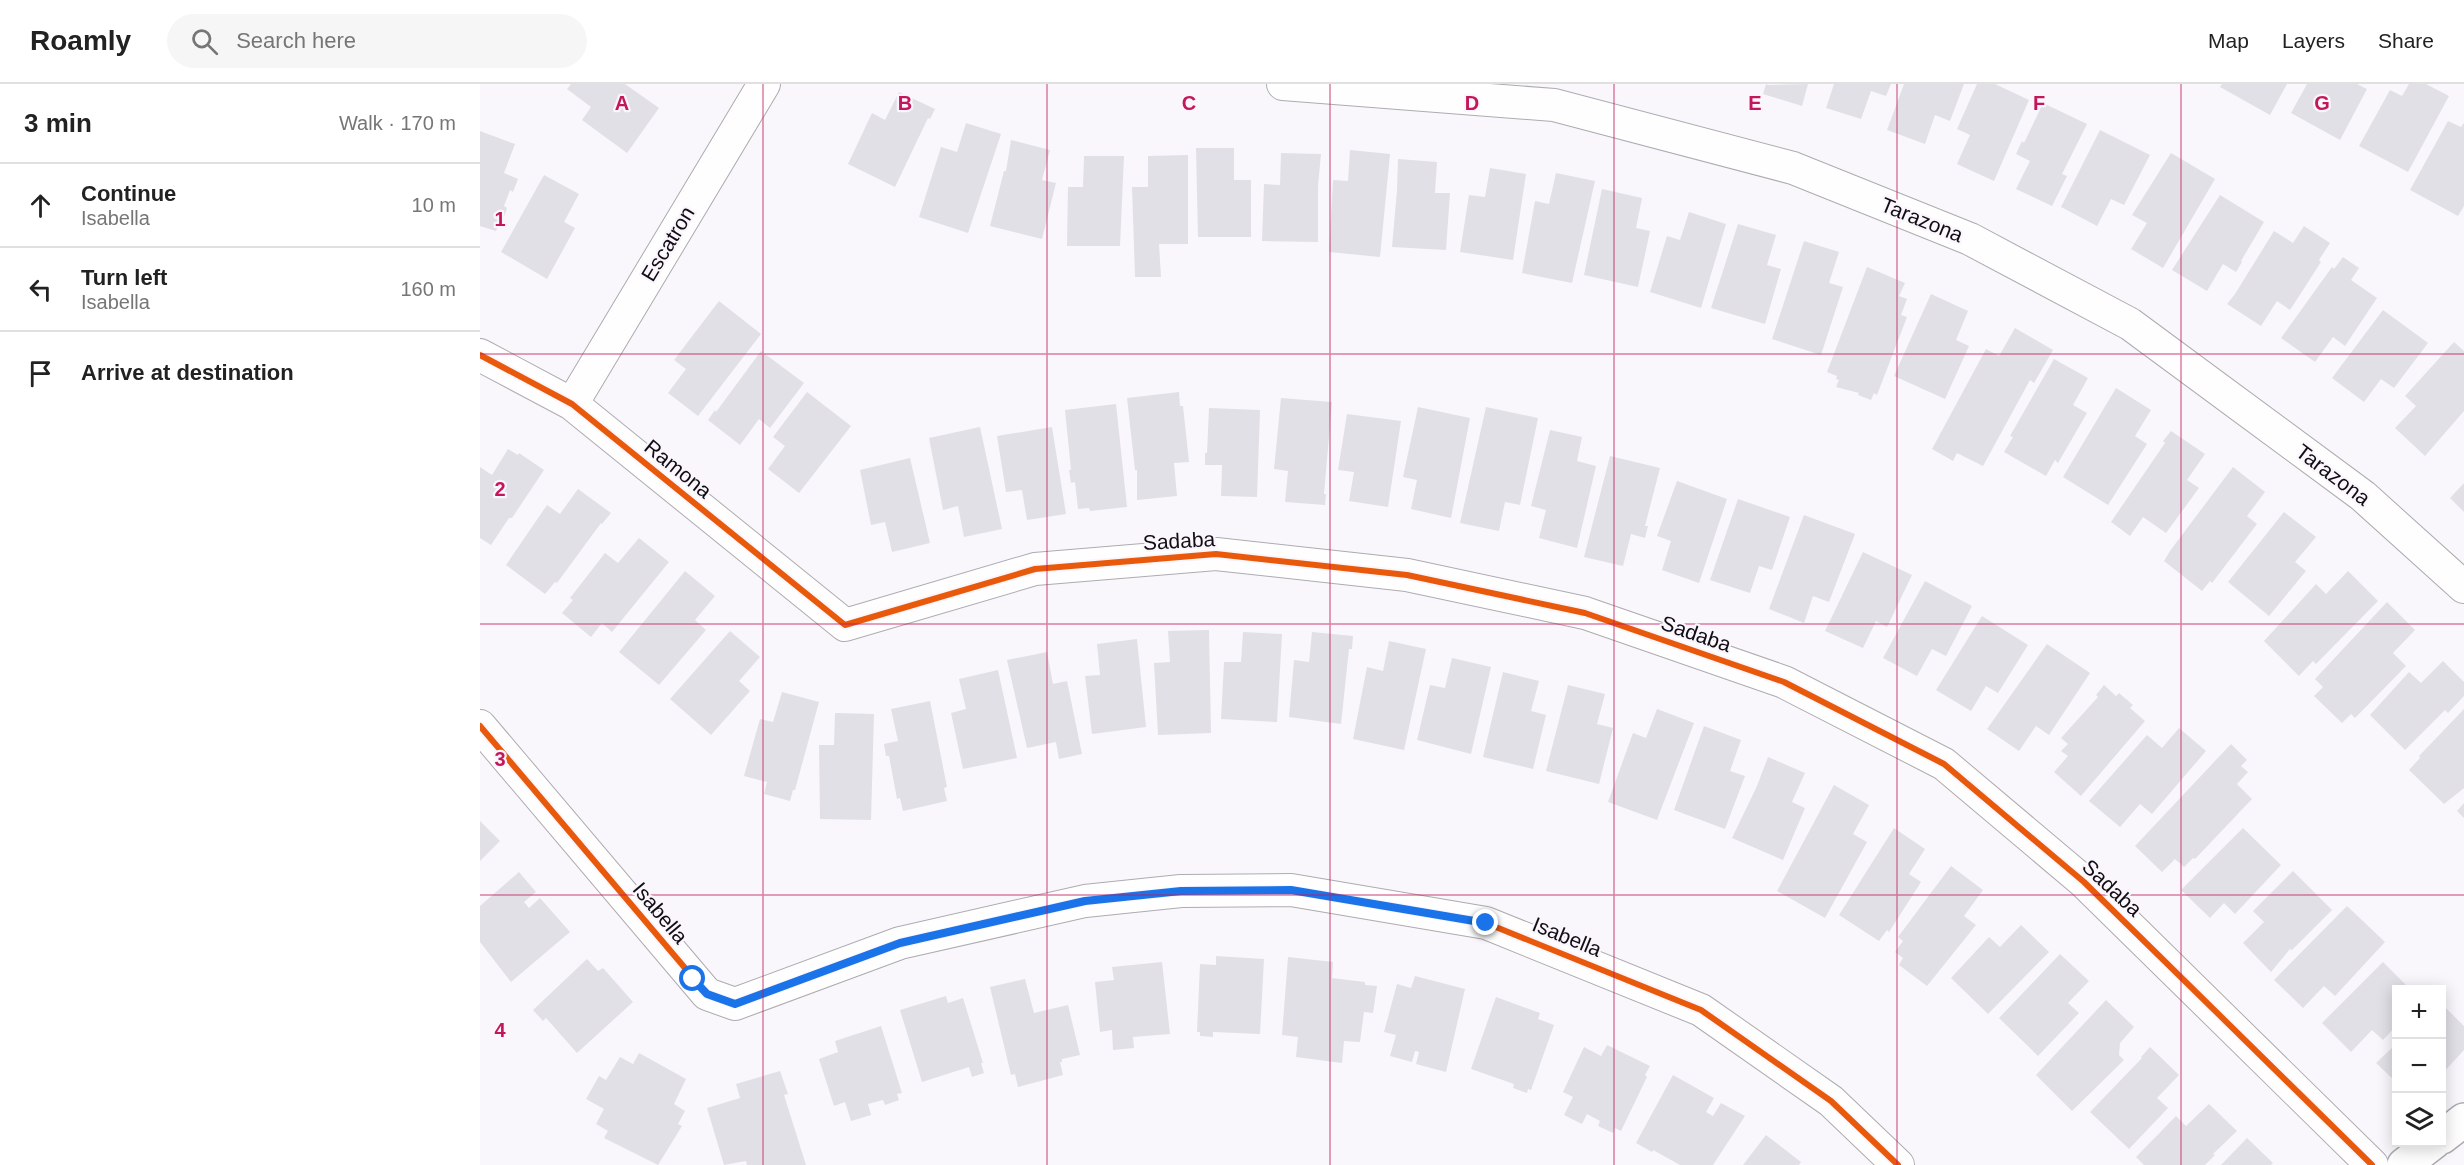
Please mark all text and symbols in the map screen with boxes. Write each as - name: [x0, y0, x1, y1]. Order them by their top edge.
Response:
- search box: [167, 14, 587, 68]
- text: Roamly: [30, 25, 131, 56]
- icon: search: [188, 25, 221, 58]
- text: Search here: [236, 28, 356, 53]
- text: Map: [2208, 29, 2249, 52]
- text: Layers: [2282, 29, 2345, 52]
- text: Share: [2378, 29, 2434, 52]
- text: A: [615, 92, 629, 114]
- text: B: [898, 92, 912, 114]
- text: C: [1182, 92, 1196, 114]
- text: D: [1465, 92, 1479, 114]
- text: E: [1748, 92, 1762, 114]
- text: F: [2033, 92, 2045, 114]
- text: G: [2314, 92, 2330, 114]
- text: 3 min: [24, 108, 92, 138]
- text: Walk · 170 m: [339, 112, 456, 134]
- text: Continue: [81, 181, 176, 206]
- icon: ahead: [24, 189, 57, 222]
- street label: Tarazona: [1878, 193, 1967, 246]
- text: 10 m: [412, 194, 456, 216]
- street label: Escatron: [636, 202, 699, 285]
- text: Isabella: [81, 207, 150, 229]
- text: 1: [494, 208, 506, 230]
- text: Turn left: [81, 265, 167, 290]
- icon: left: [24, 273, 57, 306]
- text: 160 m: [400, 278, 456, 300]
- text: Isabella: [81, 291, 150, 313]
- icon: arrive: [24, 357, 57, 390]
- text: Arrive at destination: [81, 360, 294, 385]
- street label: Ramona: [640, 435, 717, 503]
- street label: Tarazona: [2292, 439, 2375, 510]
- text: 2: [494, 478, 506, 500]
- street label: Sadaba: [1142, 527, 1216, 554]
- street label: Sadaba: [1658, 611, 1734, 656]
- text: 3: [494, 748, 506, 770]
- street label: Sadaba: [2078, 855, 2147, 921]
- street label: Isabella: [628, 878, 693, 948]
- route end: [1472, 909, 1498, 935]
- street label: Isabella: [1529, 912, 1605, 961]
- route start: [679, 965, 705, 991]
- map controls: [2392, 985, 2446, 1147]
- button: +: [2392, 985, 2446, 1039]
- text: 4: [494, 1019, 506, 1041]
- button: −: [2392, 1039, 2446, 1093]
- button: layers: [2392, 1093, 2446, 1147]

